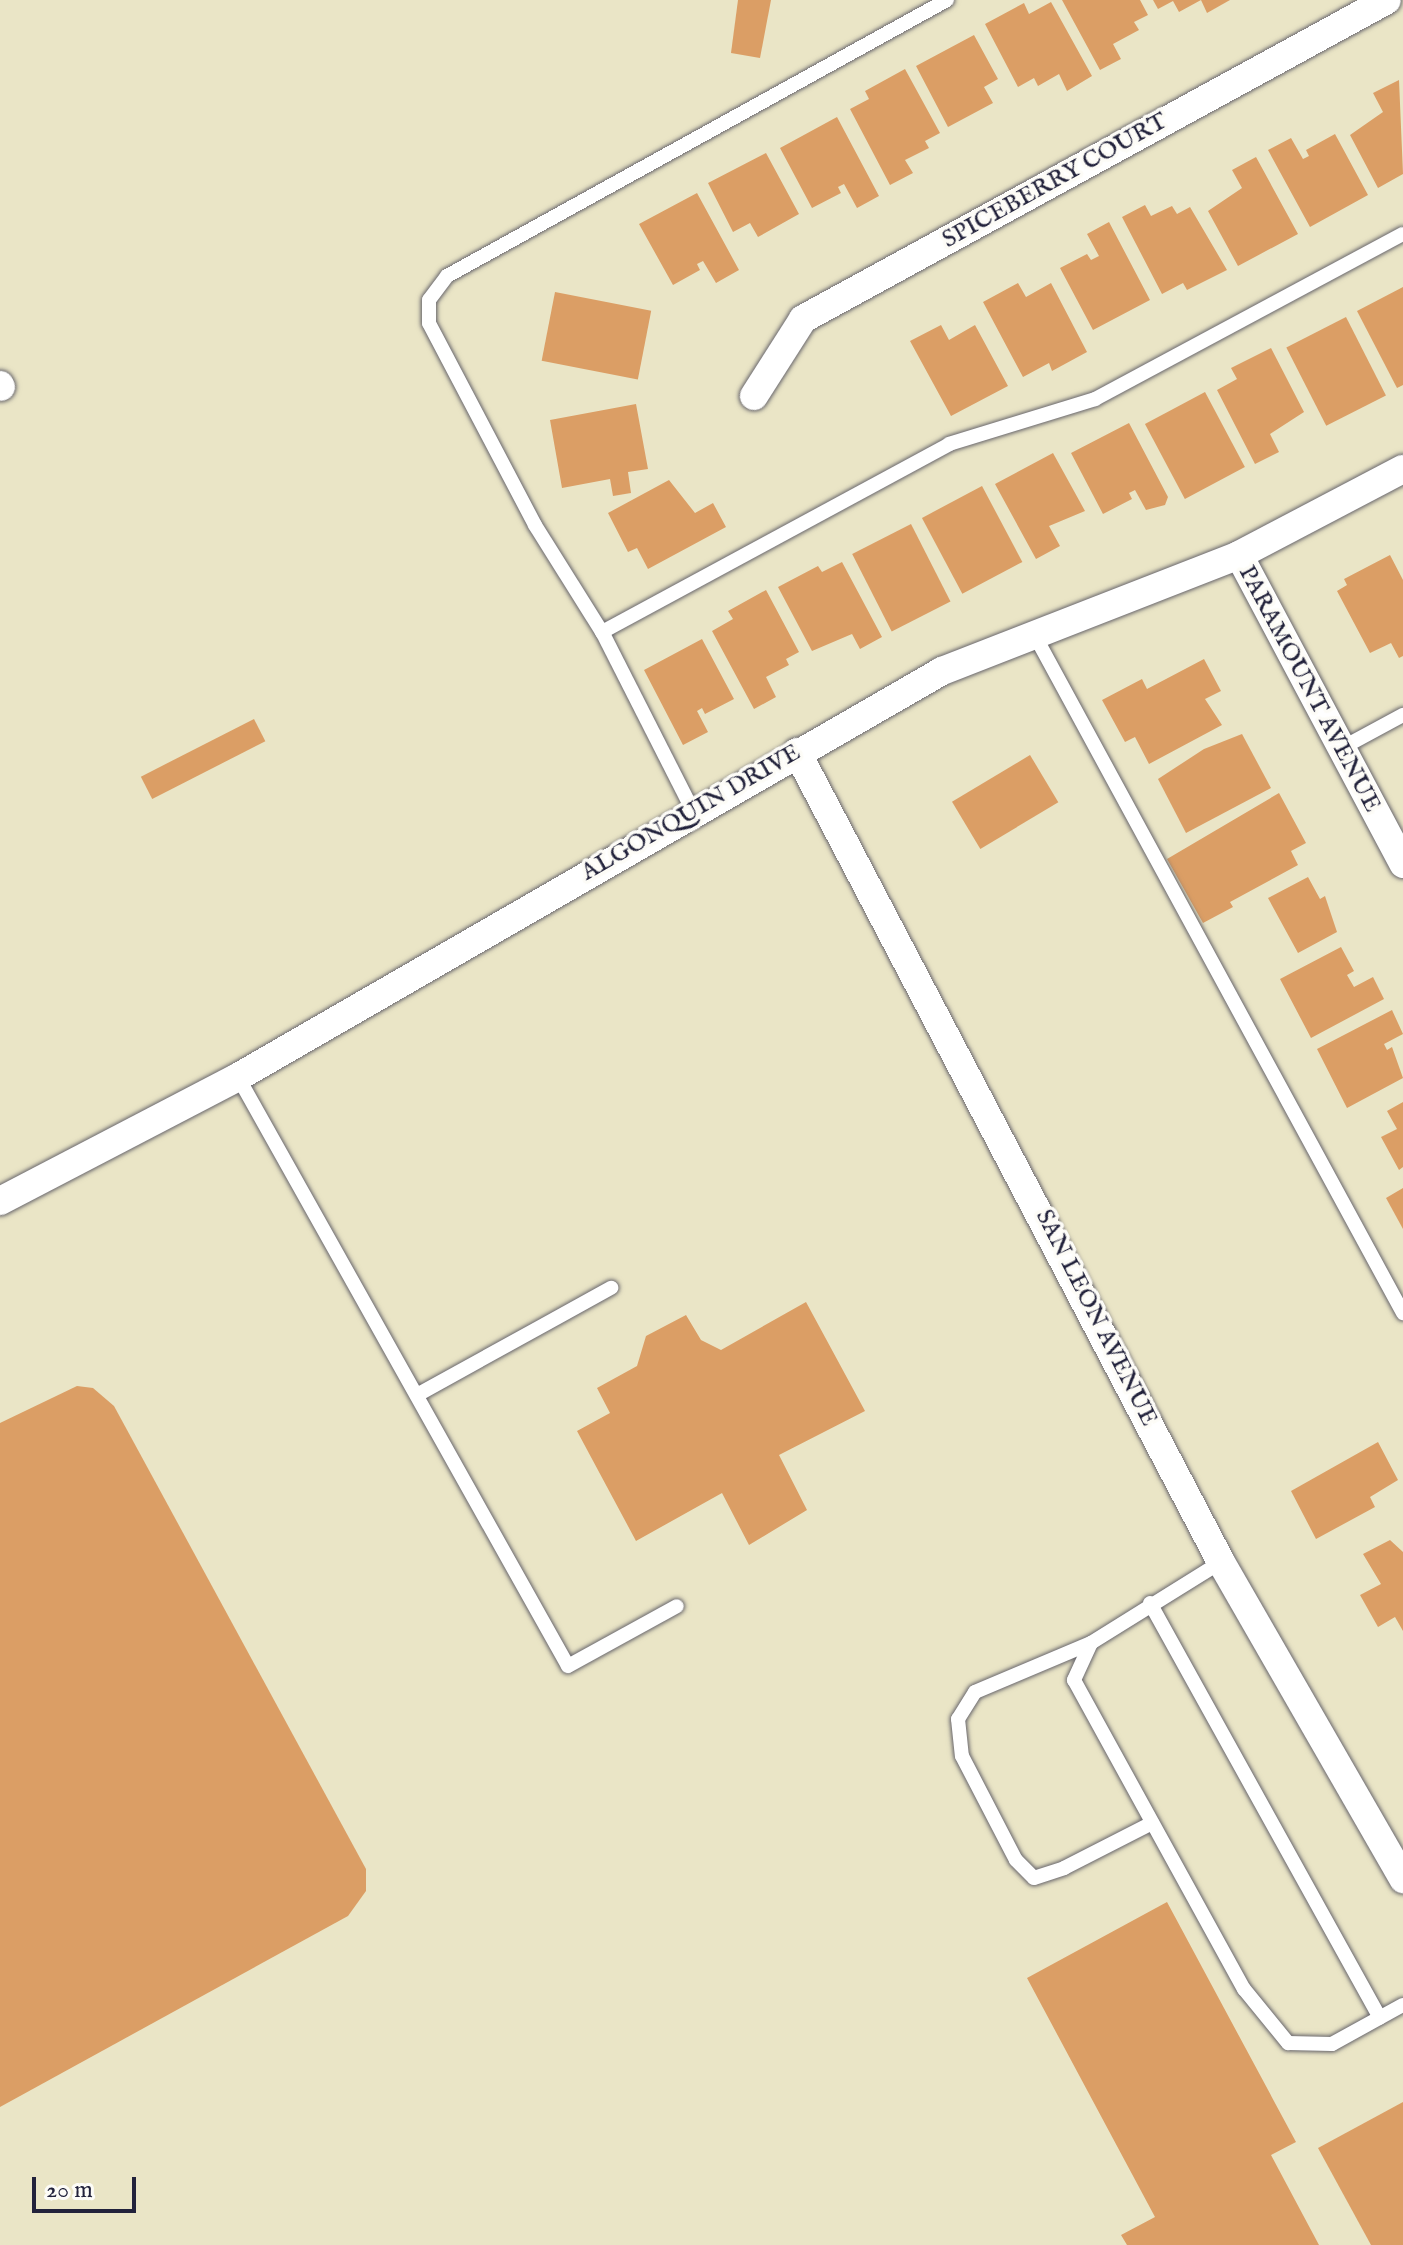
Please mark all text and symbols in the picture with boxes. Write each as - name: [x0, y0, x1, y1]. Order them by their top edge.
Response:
- street label: SPICEBERRY COURT: [938, 107, 1172, 255]
- street label: PARAMOUNT AVENUE: [1232, 561, 1386, 817]
- street label: ALGONQUIN DRIVE: [576, 739, 806, 887]
- street label: SAN LEON AVENUE: [1029, 1205, 1163, 1431]
- scale bar: [36, 2161, 140, 2211]
- text: 20 m: [46, 2175, 93, 2206]

